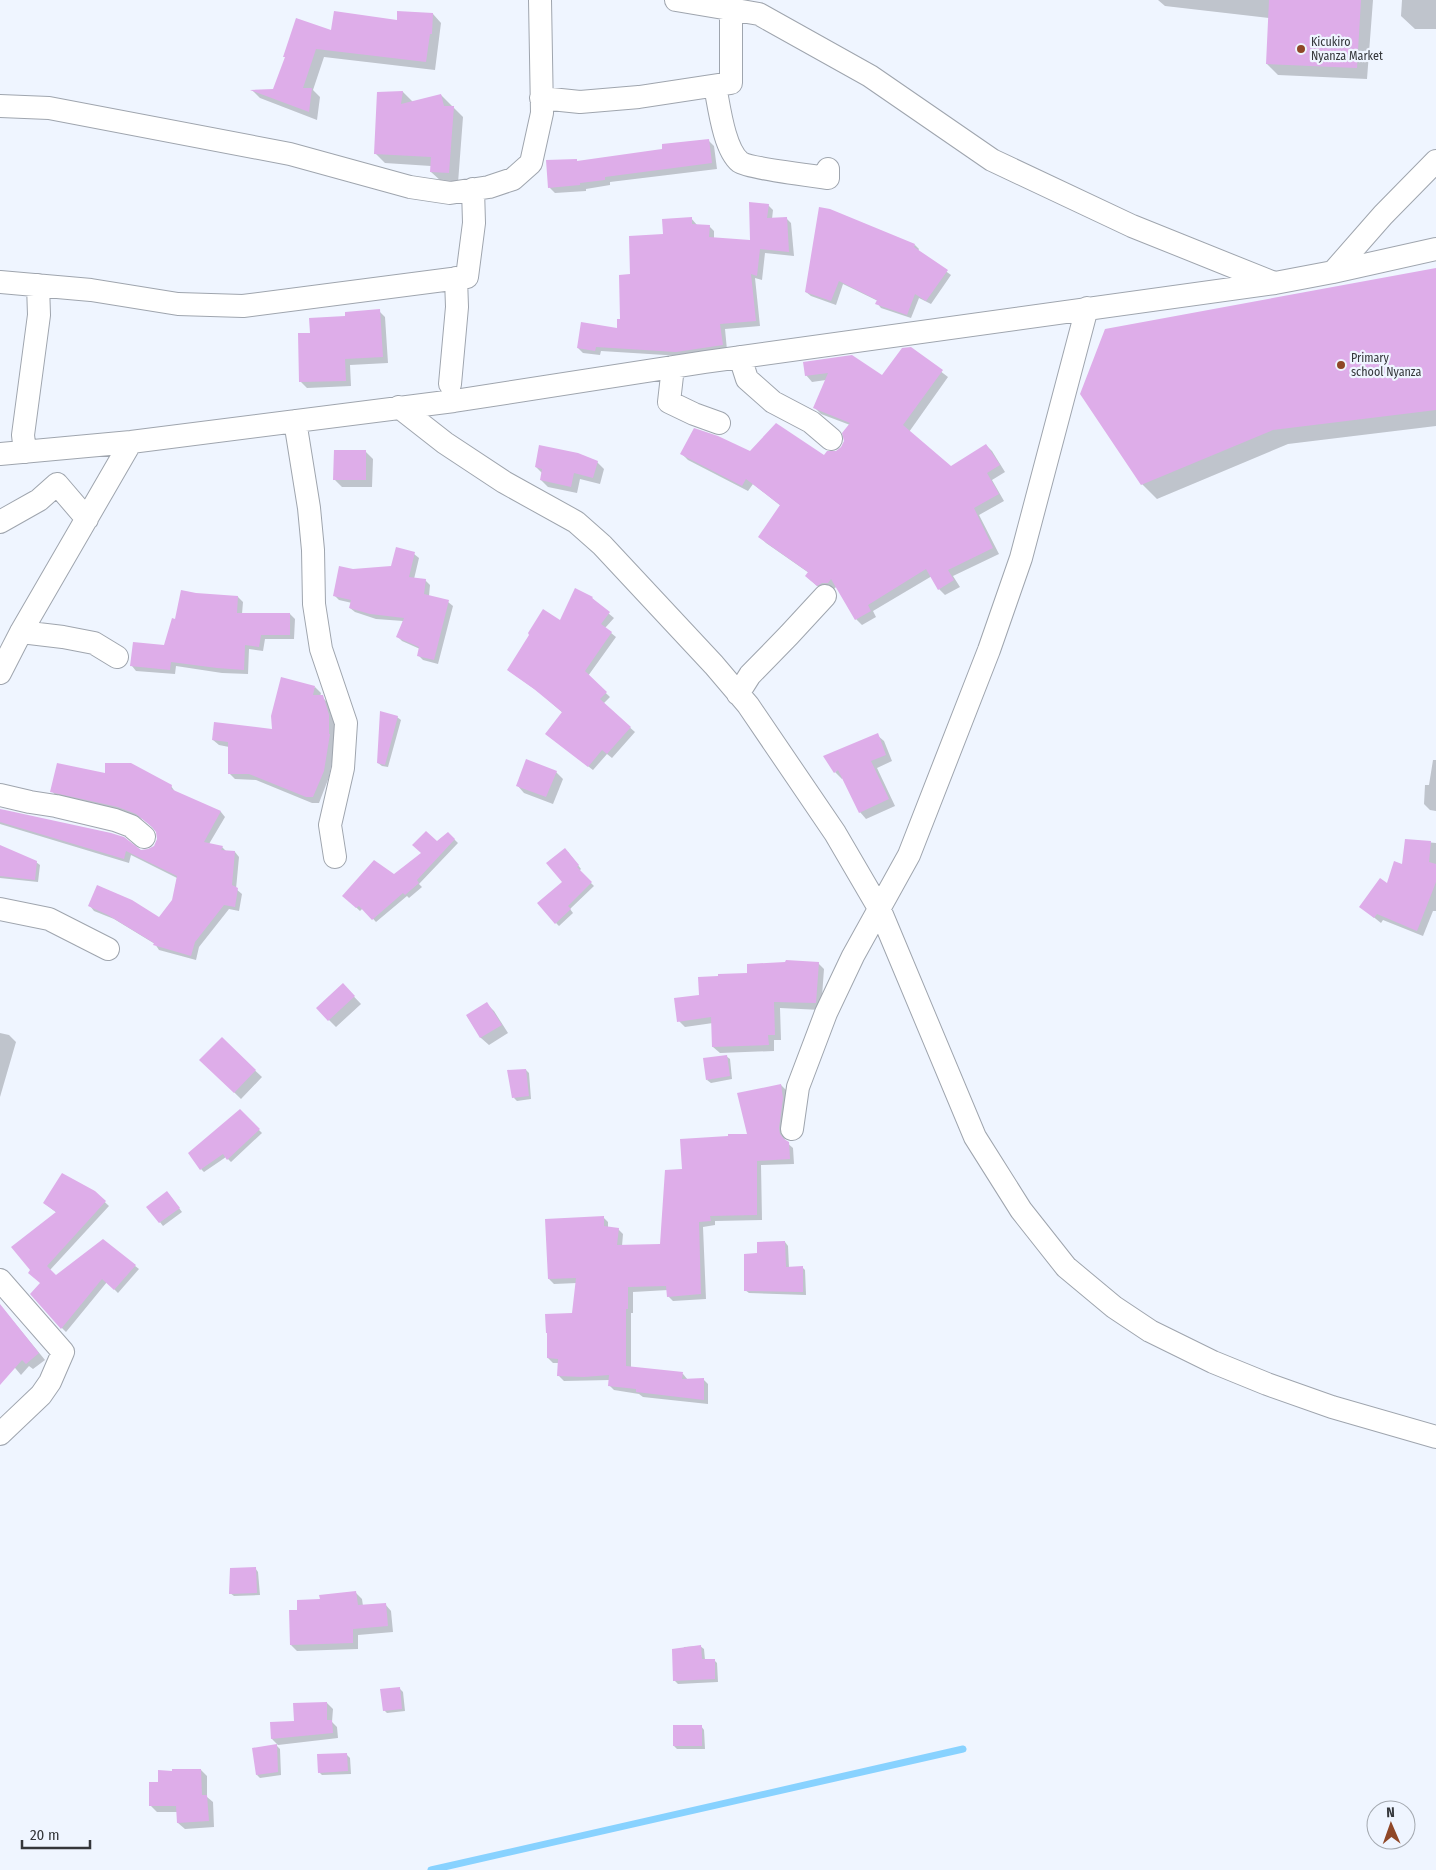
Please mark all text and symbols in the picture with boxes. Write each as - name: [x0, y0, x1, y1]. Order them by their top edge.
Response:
- place label: Kicukiro Nyanza Market: [1311, 35, 1383, 63]
- marker: Kicukiro Nyanza Market: [1295, 43, 1307, 55]
- place label: Primary school Nyanza: [1351, 351, 1421, 379]
- marker: Primary school Nyanza: [1335, 359, 1347, 371]
- north arrow: [1366, 1800, 1416, 1850]
- text: N: [1386, 1804, 1395, 1821]
- scale bar: [22, 1818, 90, 1850]
- text: 20 m: [30, 1826, 60, 1844]

